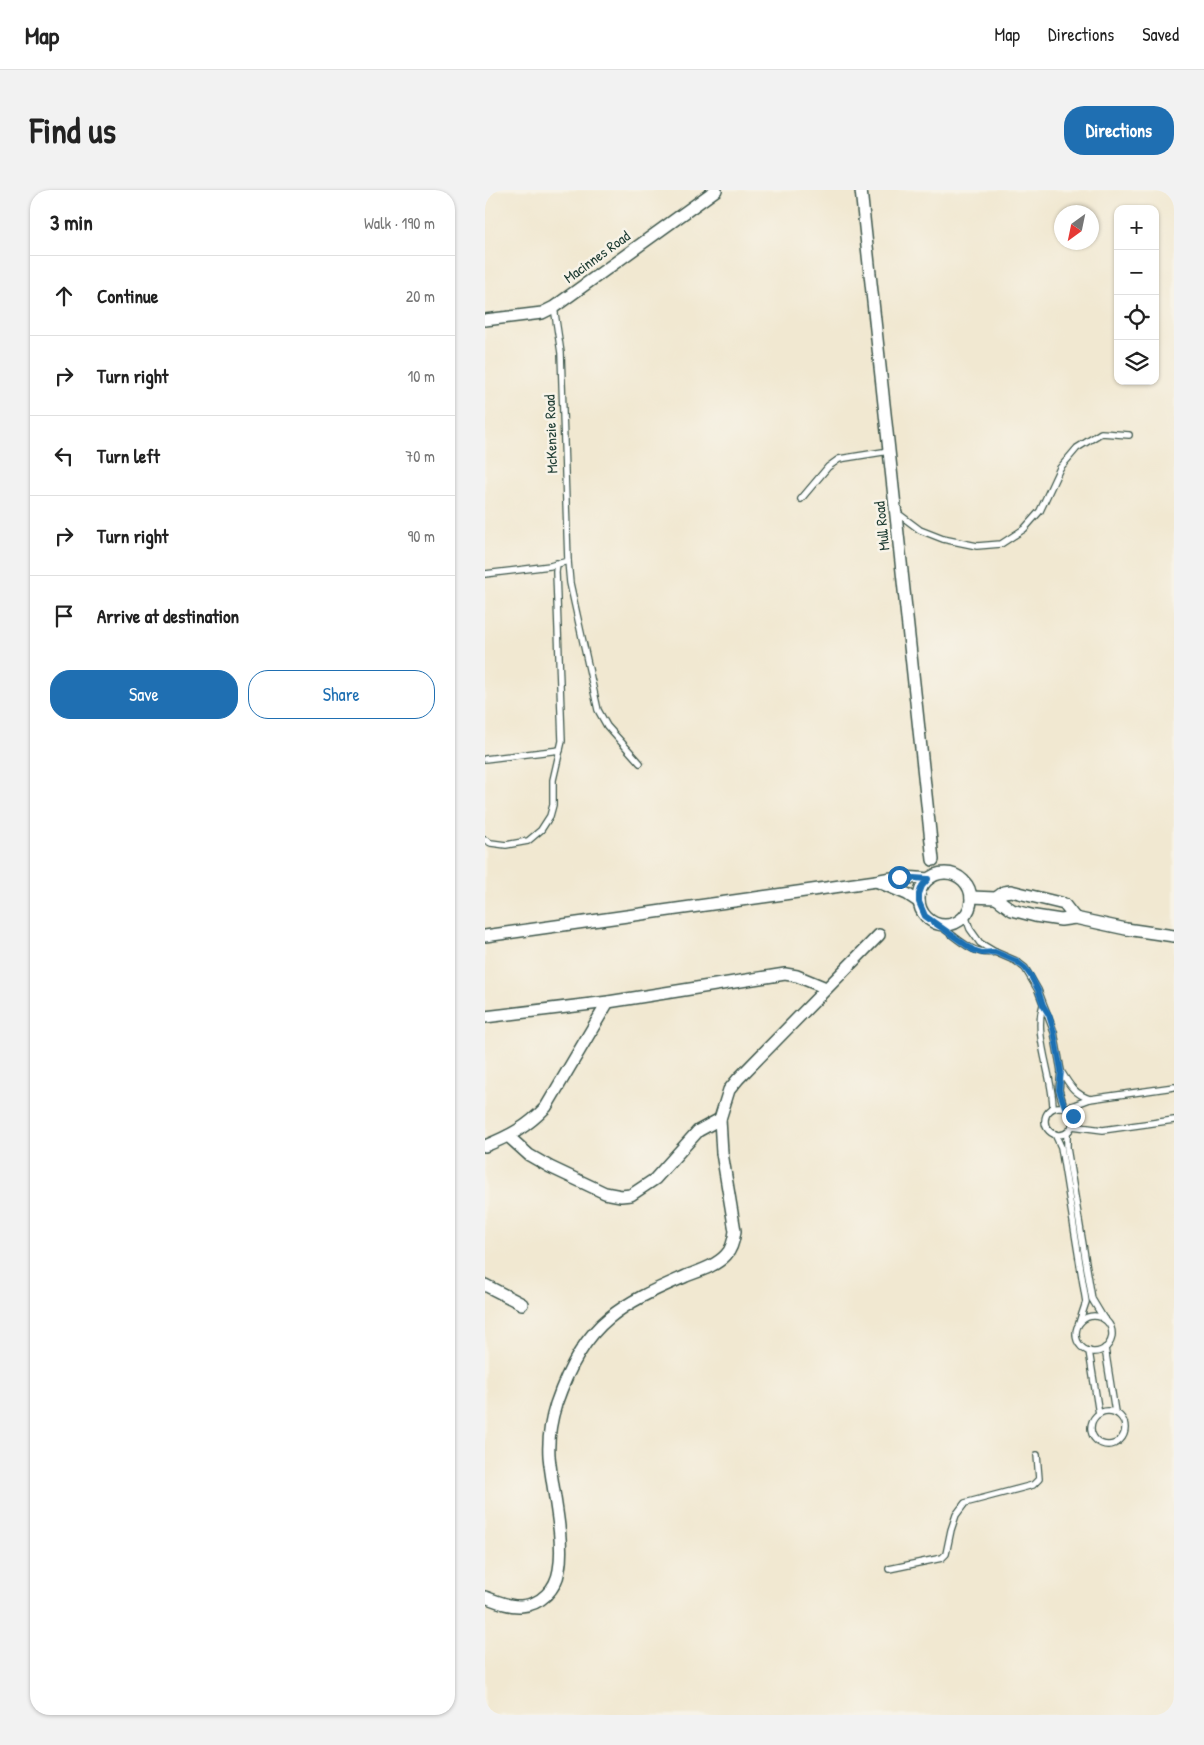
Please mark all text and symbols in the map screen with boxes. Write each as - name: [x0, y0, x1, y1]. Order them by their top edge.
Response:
- text: Map: [25, 19, 59, 51]
- text: Map: [995, 22, 1020, 47]
- text: Directions: [1048, 22, 1114, 47]
- text: Saved: [1142, 22, 1179, 47]
- button: Directions: [1064, 106, 1174, 155]
- text: Find us: [30, 107, 116, 154]
- north arrow: [1054, 205, 1099, 250]
- map controls: [1114, 205, 1159, 385]
- button: +: [1114, 205, 1159, 250]
- text: 3 min: [50, 208, 93, 237]
- text: Walk · 190 m: [364, 212, 435, 234]
- street label: Macinnes Road: [559, 225, 634, 288]
- button: −: [1114, 250, 1159, 295]
- icon: ahead: [50, 282, 78, 310]
- text: Continue: [97, 283, 158, 309]
- text: 20 m: [406, 285, 435, 307]
- button: locate: [1114, 295, 1159, 340]
- button: layers: [1114, 340, 1159, 385]
- icon: right: [50, 362, 78, 390]
- text: Turn right: [97, 363, 168, 389]
- text: 10 m: [407, 365, 435, 387]
- street label: McKenzie Road: [539, 394, 562, 474]
- icon: left: [50, 442, 78, 470]
- text: Turn left: [97, 443, 160, 469]
- text: 70 m: [405, 445, 435, 467]
- street label: Mull Road: [868, 500, 895, 552]
- icon: right: [50, 522, 78, 550]
- text: Turn right: [97, 523, 168, 549]
- text: 90 m: [407, 525, 435, 547]
- icon: arrive: [50, 602, 78, 630]
- text: Arrive at destination: [97, 603, 239, 629]
- button: Save: [50, 670, 238, 719]
- button: Share: [248, 670, 435, 719]
- route start: [888, 866, 911, 889]
- route end: [1062, 1105, 1085, 1128]

